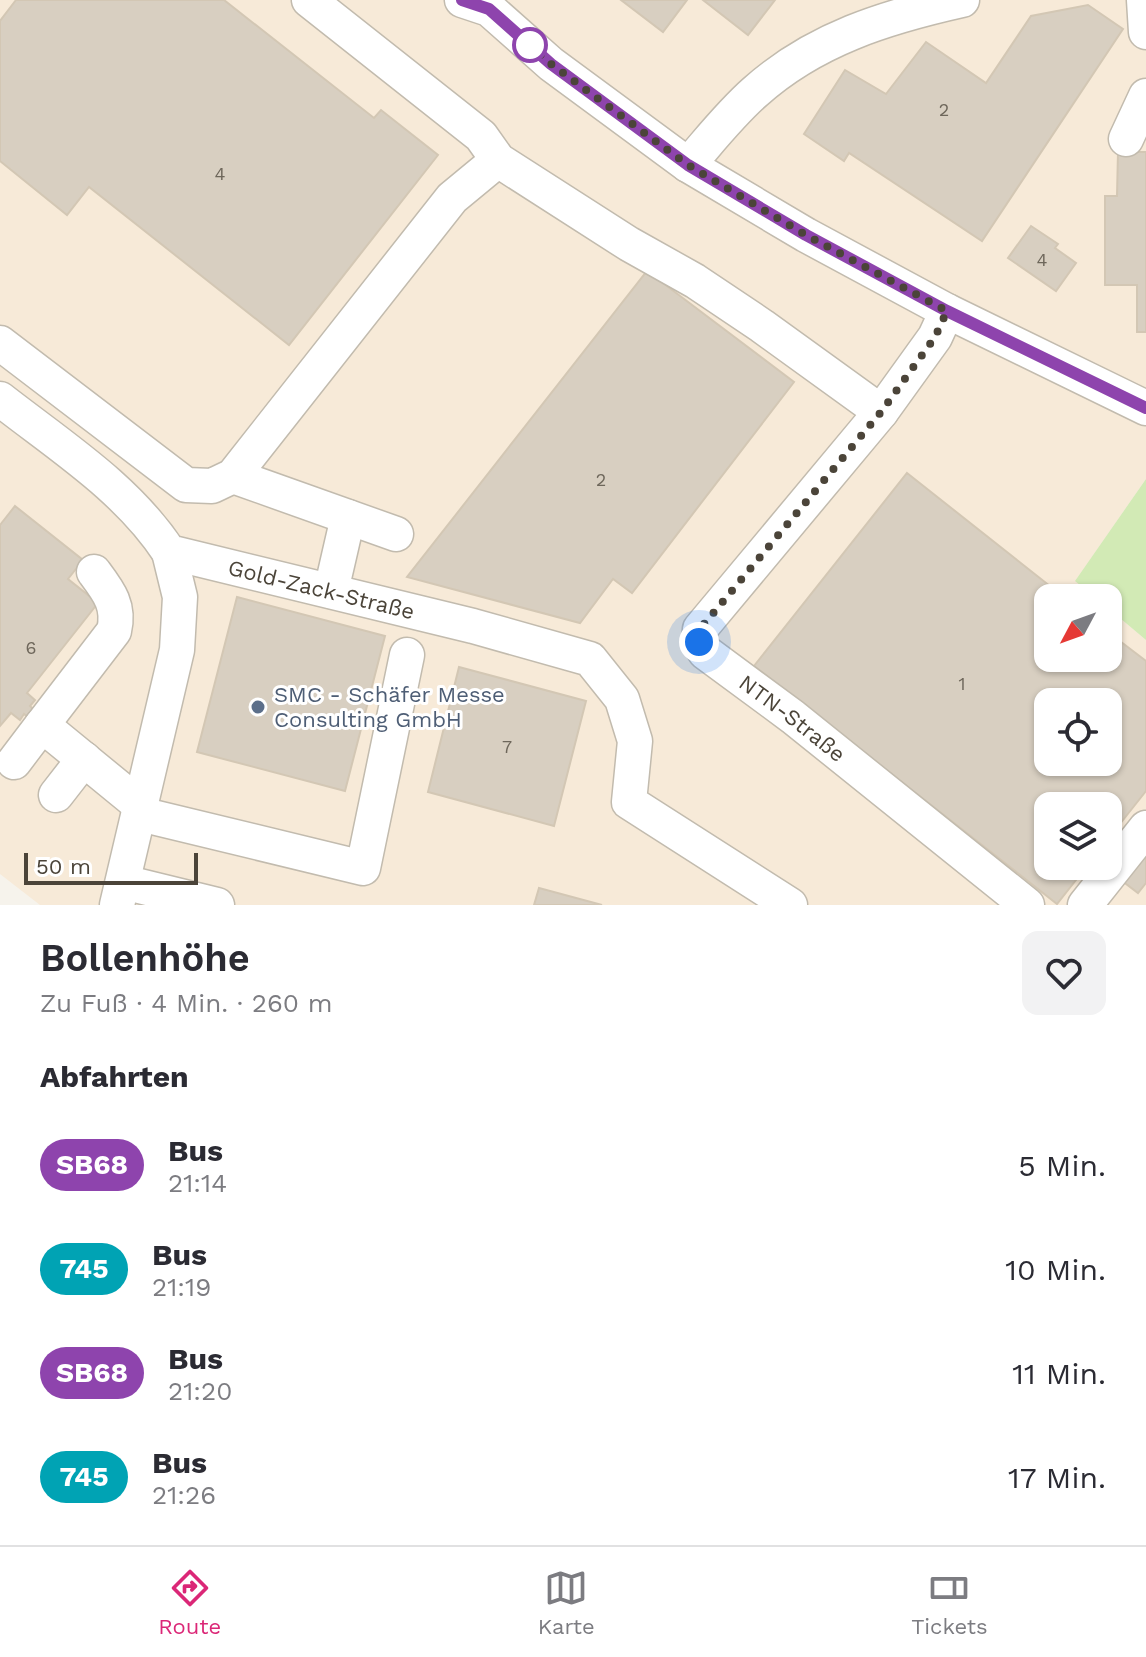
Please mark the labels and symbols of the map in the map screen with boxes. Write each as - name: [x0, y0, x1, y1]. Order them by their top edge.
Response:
- unlabelled marker: [513, 28, 547, 62]
- house number: 2: [939, 99, 949, 120]
- house number: 4: [215, 163, 226, 184]
- house number: 4: [1037, 249, 1048, 270]
- house number: 2: [596, 469, 606, 490]
- street label: Gold-Zack-Straße: [226, 555, 417, 624]
- north arrow: [1034, 584, 1122, 672]
- your location: [679, 622, 719, 662]
- house number: 6: [26, 637, 36, 658]
- street label: NTN-Straße: [734, 670, 850, 767]
- house number: 1: [958, 673, 966, 694]
- place label: SMC - Schäfer Messe Consulting GmbH: [274, 682, 505, 732]
- marker: SMC - Schäfer Messe Consulting GmbH: [249, 698, 267, 716]
- house number: 7: [502, 736, 512, 757]
- scale bar: [24, 849, 198, 885]

